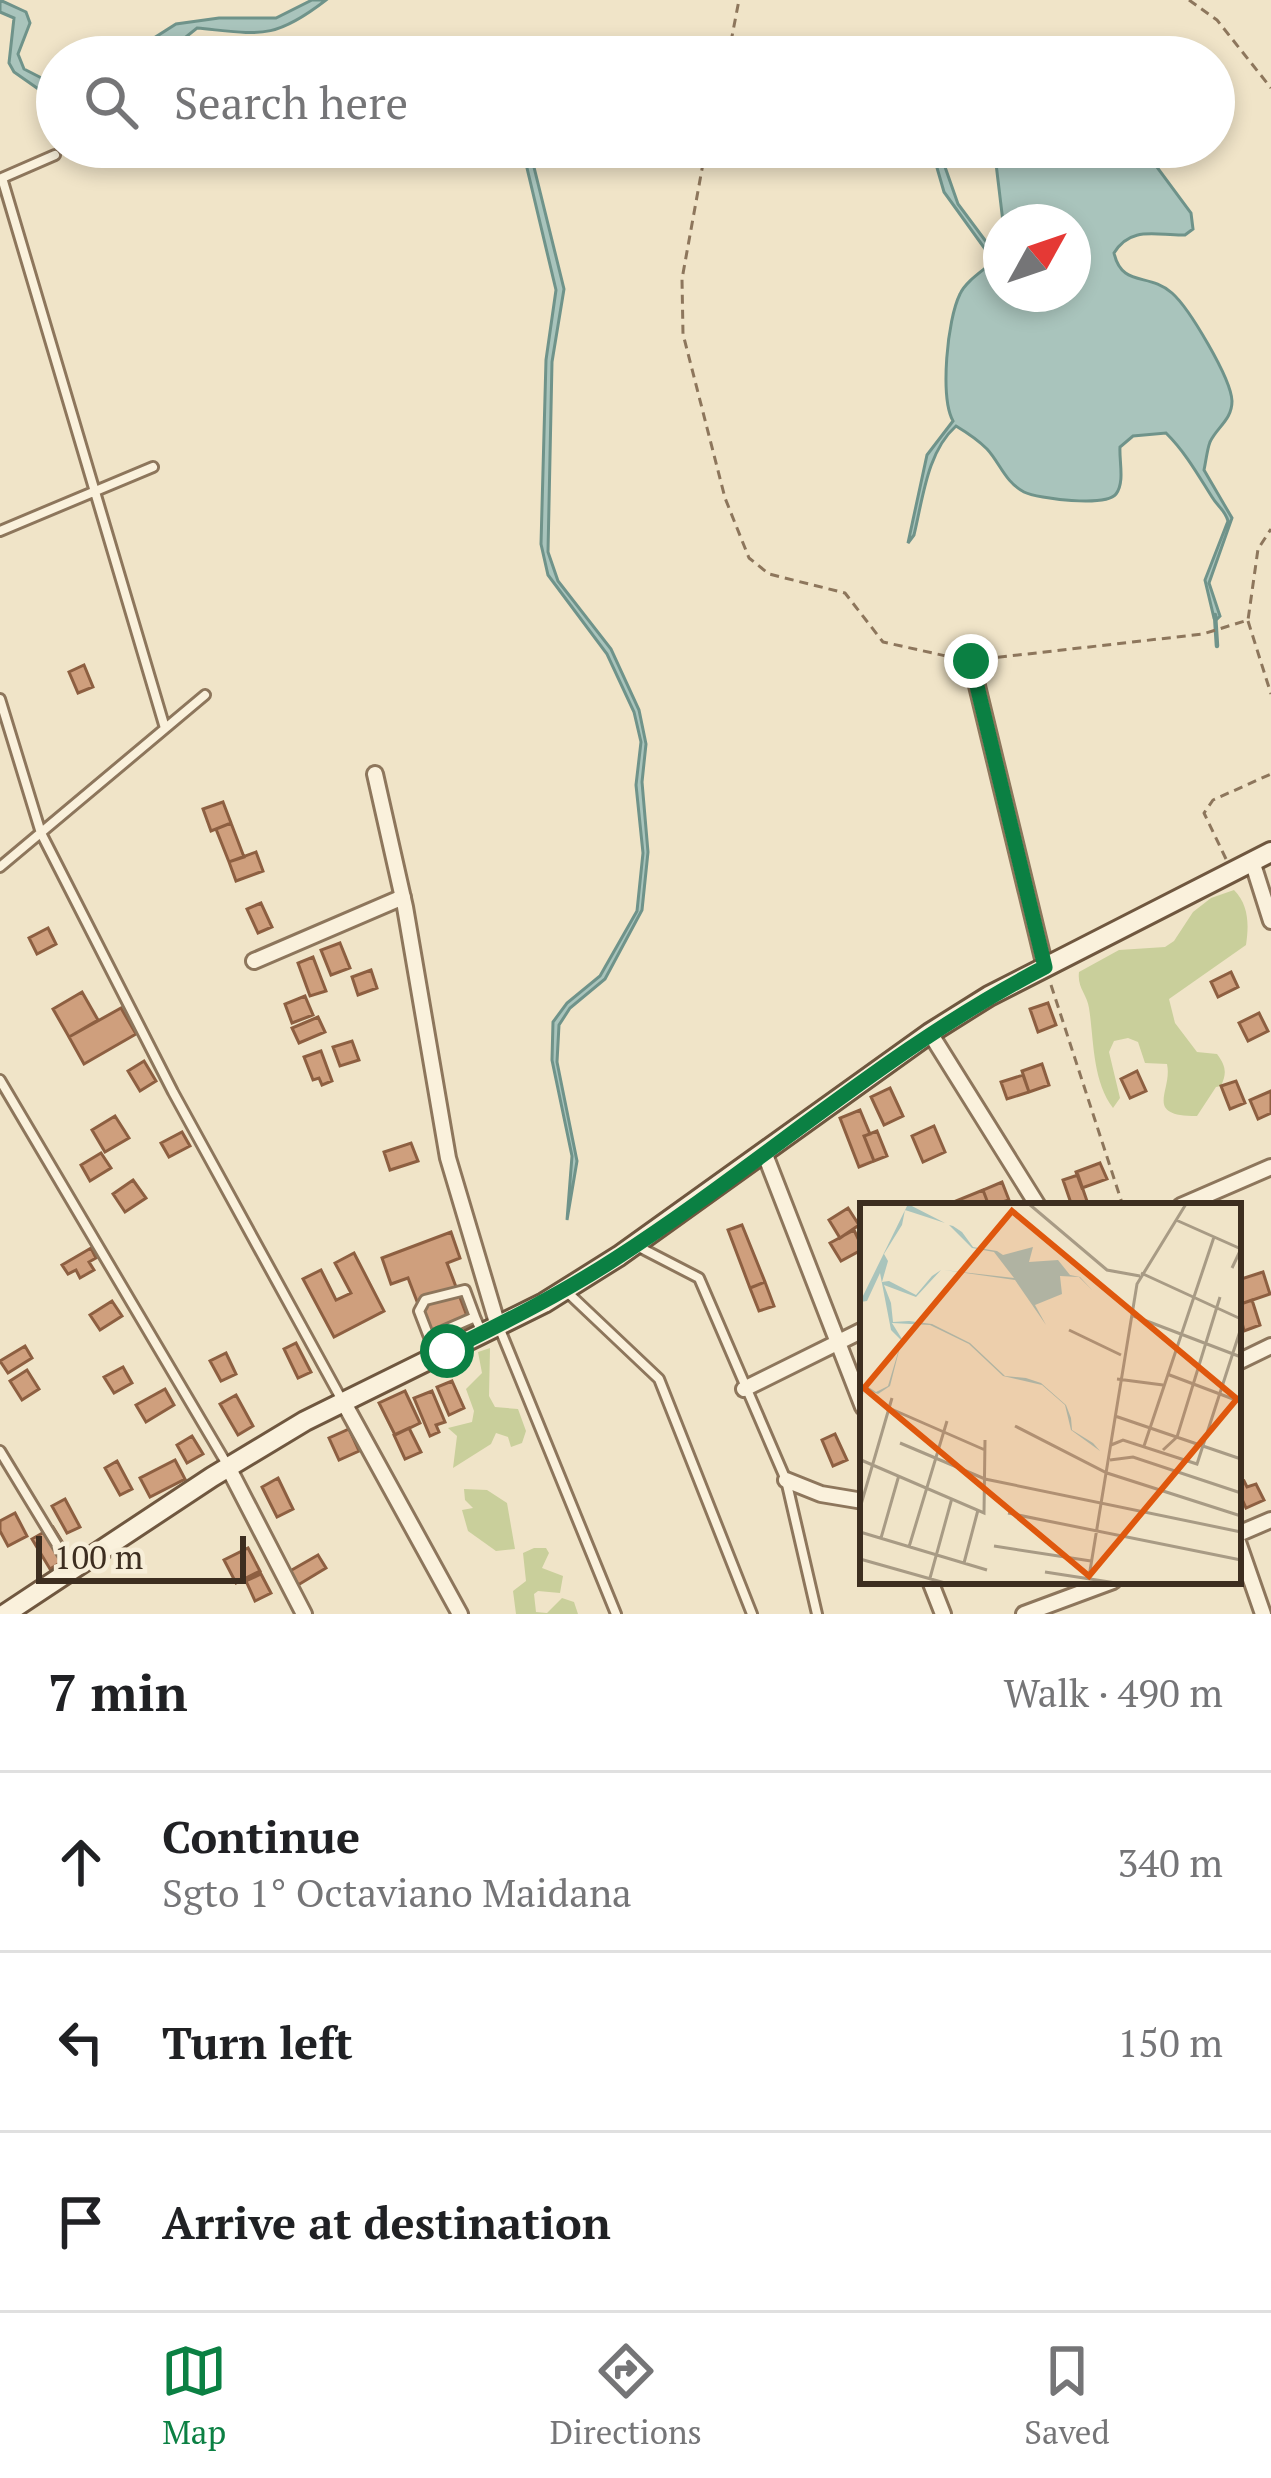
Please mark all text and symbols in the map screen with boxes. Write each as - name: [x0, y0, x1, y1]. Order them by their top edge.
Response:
- search box: [36, 36, 1235, 168]
- icon: search: [78, 69, 144, 135]
- text: Search here: [174, 72, 408, 132]
- north arrow: [983, 204, 1091, 312]
- route end: [944, 634, 998, 688]
- inset map: [860, 1203, 1241, 1584]
- route start: [420, 1324, 474, 1378]
- scale bar: [36, 1530, 246, 1583]
- text: 100 m: [54, 1535, 143, 1578]
- text: 7 min: [48, 1658, 188, 1726]
- text: Walk · 490 m: [1004, 1666, 1223, 1718]
- text: Continue: [162, 1806, 360, 1866]
- icon: ahead: [48, 1829, 114, 1895]
- text: 340 m: [1118, 1836, 1223, 1888]
- text: Sgto 1° Octaviano Maidana: [162, 1866, 632, 1918]
- icon: left: [48, 2009, 114, 2075]
- text: Turn left: [162, 2012, 353, 2072]
- text: 150 m: [1118, 2016, 1223, 2068]
- icon: arrive: [48, 2189, 114, 2255]
- text: Arrive at destination: [162, 2192, 611, 2252]
- tab: Map: [161, 2338, 227, 2453]
- tab: Directions: [550, 2338, 702, 2453]
- tab: Saved: [1024, 2338, 1110, 2453]

